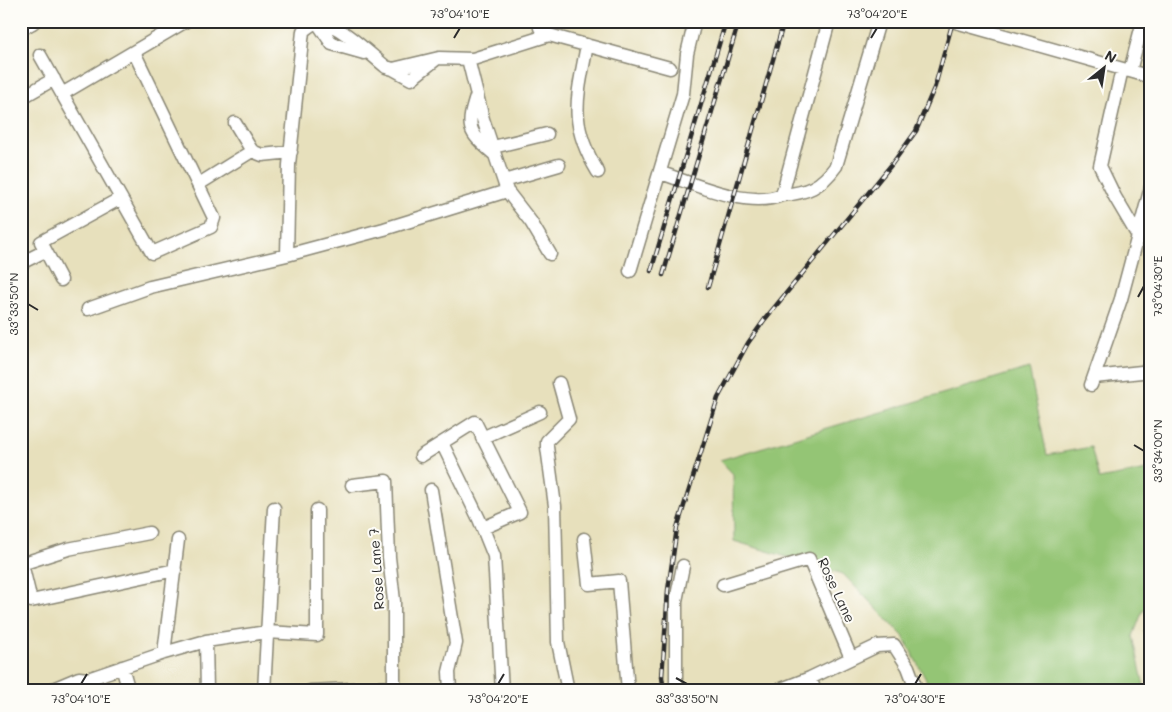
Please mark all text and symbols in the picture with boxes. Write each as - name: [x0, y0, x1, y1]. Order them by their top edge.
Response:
- text: 73°04'10"E: [430, 5, 490, 21]
- text: 73°04'20"E: [847, 5, 907, 21]
- north arrow: [1080, 42, 1130, 92]
- text: N: [1101, 45, 1120, 67]
- text: 73°04'30"E: [1149, 255, 1165, 316]
- text: 33°33'50"N: [5, 273, 21, 335]
- text: 33°34'00"N: [1149, 419, 1165, 483]
- street label: Rose Lane 7: [364, 527, 388, 611]
- street label: Rose Lane: [814, 554, 860, 626]
- text: 73°04'10"E: [51, 690, 111, 706]
- text: 73°04'20"E: [468, 690, 528, 706]
- text: 33°33'50"N: [656, 690, 718, 706]
- text: 73°04'30"E: [885, 690, 946, 706]

